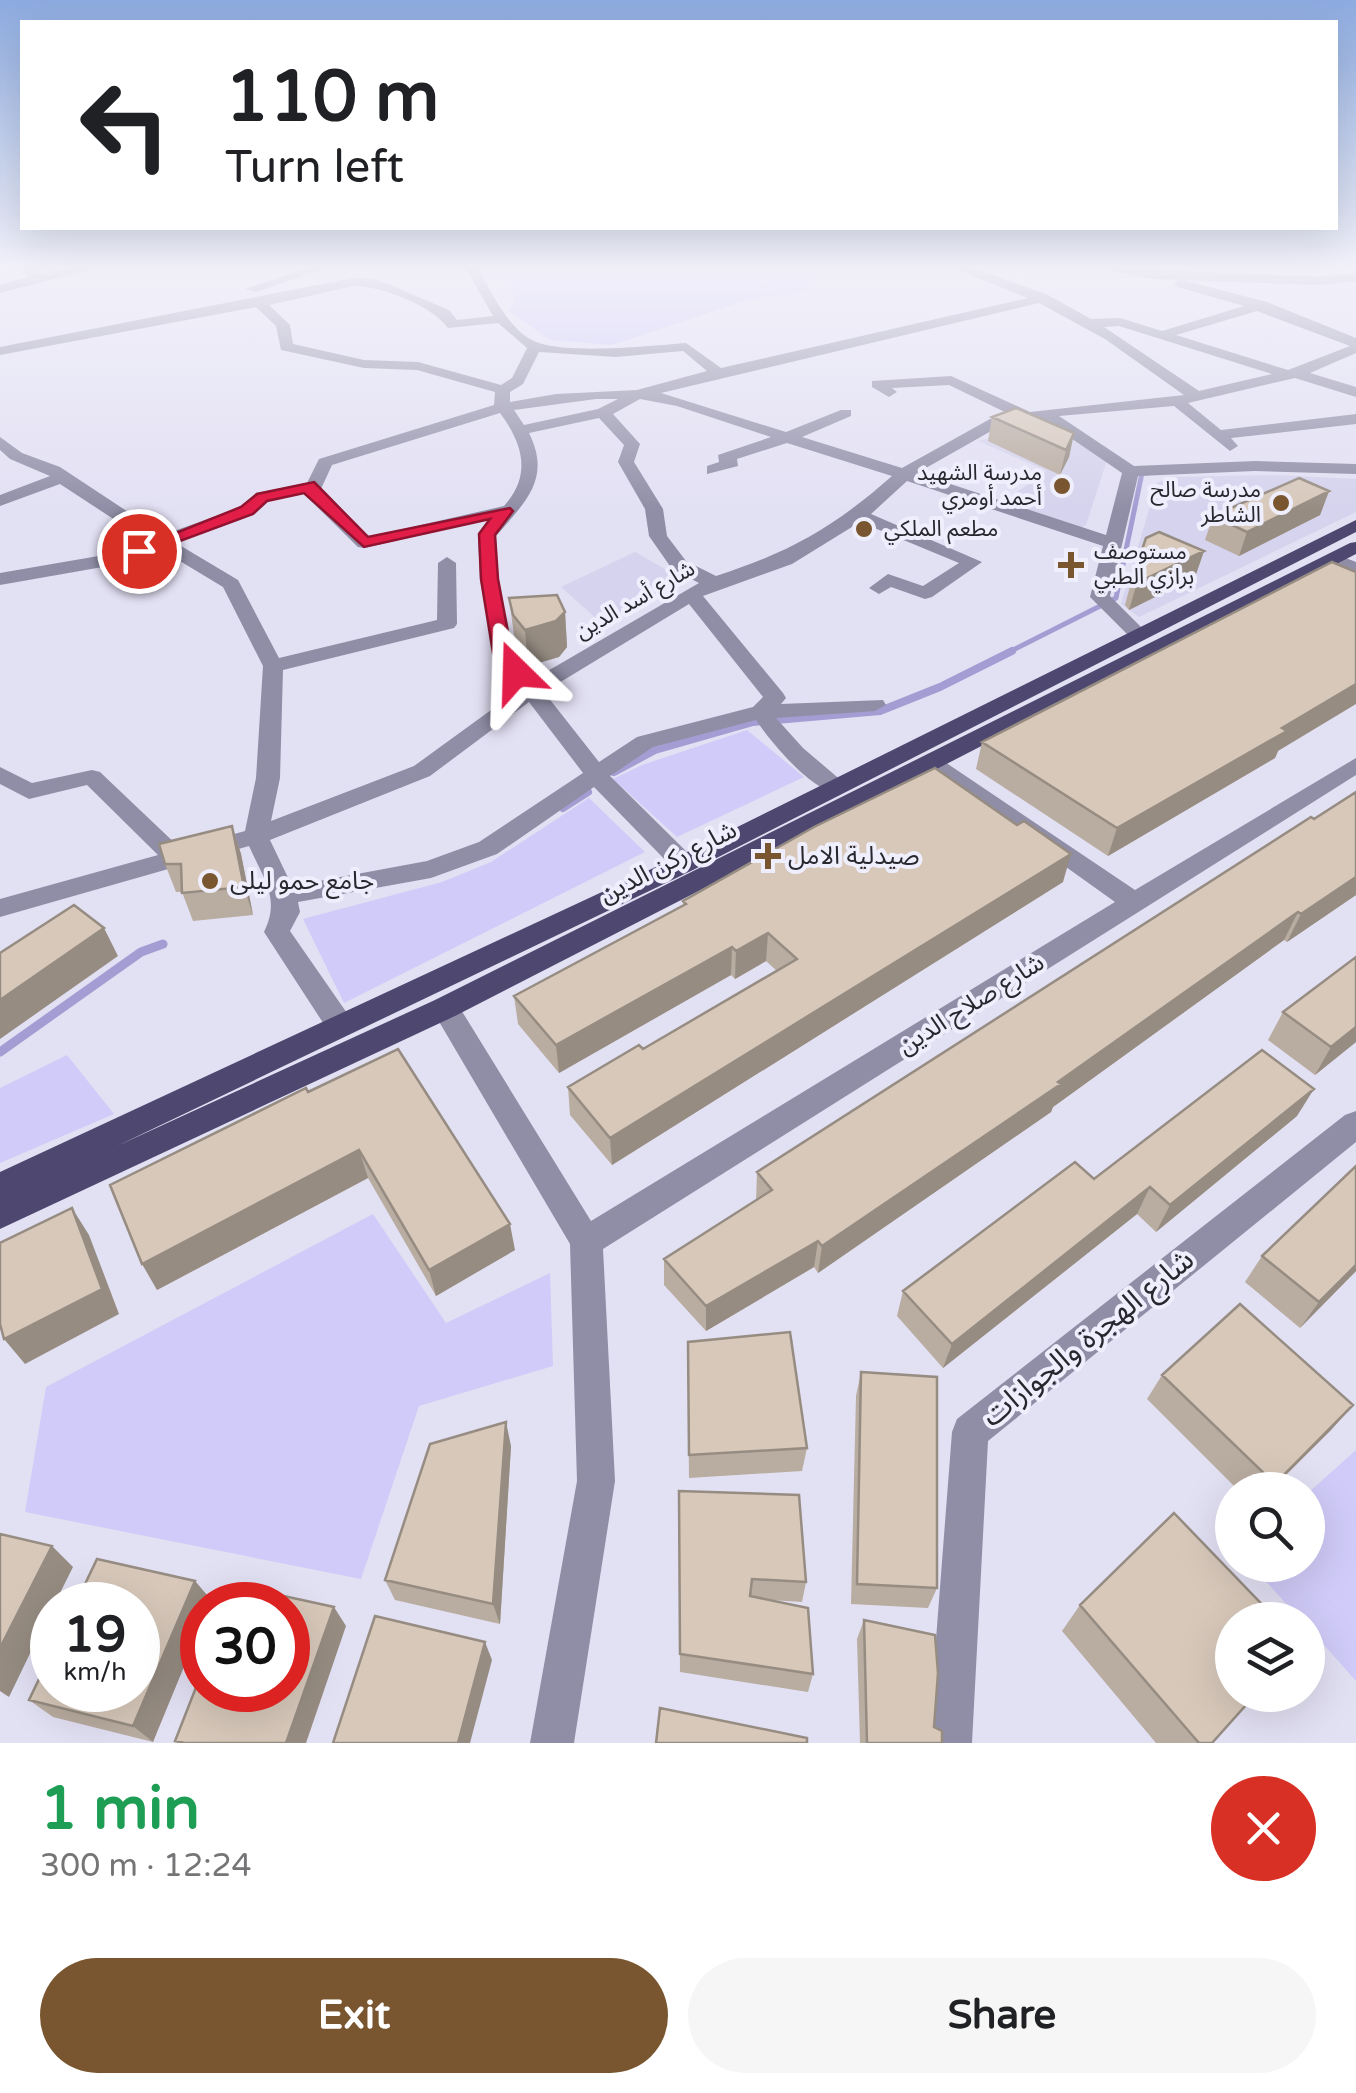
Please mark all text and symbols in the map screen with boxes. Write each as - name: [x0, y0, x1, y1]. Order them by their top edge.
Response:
- text: 110 m: [225, 56, 439, 140]
- icon: left: [60, 60, 190, 190]
- text: Turn left: [225, 141, 404, 195]
- place label: مدرسة الشهيد أحمد أومري: [917, 460, 1042, 514]
- marker: مدرسة الشهيد أحمد أومري: [1051, 475, 1073, 497]
- place label: مدرسة صالح الشاطر: [1150, 477, 1261, 528]
- marker: مدرسة صالح الشاطر: [1270, 492, 1292, 514]
- pin: [97, 509, 182, 594]
- place label: مطعم الملكي: [884, 516, 998, 545]
- marker: مطعم الملكي: [853, 518, 875, 540]
- icon: arrive: [112, 524, 167, 579]
- place label: مستوصف برازي الطبي: [1094, 539, 1194, 593]
- marker: مستوصف برازي الطبي: [1058, 552, 1084, 578]
- street label: شارع أسد الدين: [570, 555, 701, 647]
- position arrow: [464, 620, 568, 724]
- street label: شارع ركن الدين: [594, 815, 743, 912]
- place label: صيدلية الامل: [788, 841, 920, 871]
- marker: صيدلية الامل: [757, 845, 779, 867]
- place label: جامع حمو ليلى: [230, 866, 374, 899]
- marker: جامع حمو ليلى: [199, 870, 221, 892]
- street label: شارع صلاح الدين: [892, 947, 1051, 1063]
- street label: شارع الهجرة والجوازات: [975, 1241, 1203, 1437]
- map controls: [1215, 1472, 1325, 1712]
- button: search: [1215, 1472, 1325, 1582]
- speed limit sign: 30: [180, 1582, 310, 1712]
- button: layers: [1215, 1602, 1325, 1712]
- text: 19: [64, 1605, 126, 1665]
- text: km/h: [64, 1657, 126, 1687]
- text: 1 min: [40, 1773, 200, 1845]
- button: close: [1211, 1776, 1316, 1881]
- text: 300 m · 12:24: [40, 1847, 252, 1885]
- button: Exit: [40, 1958, 668, 2073]
- button: Share: [688, 1958, 1316, 2073]

